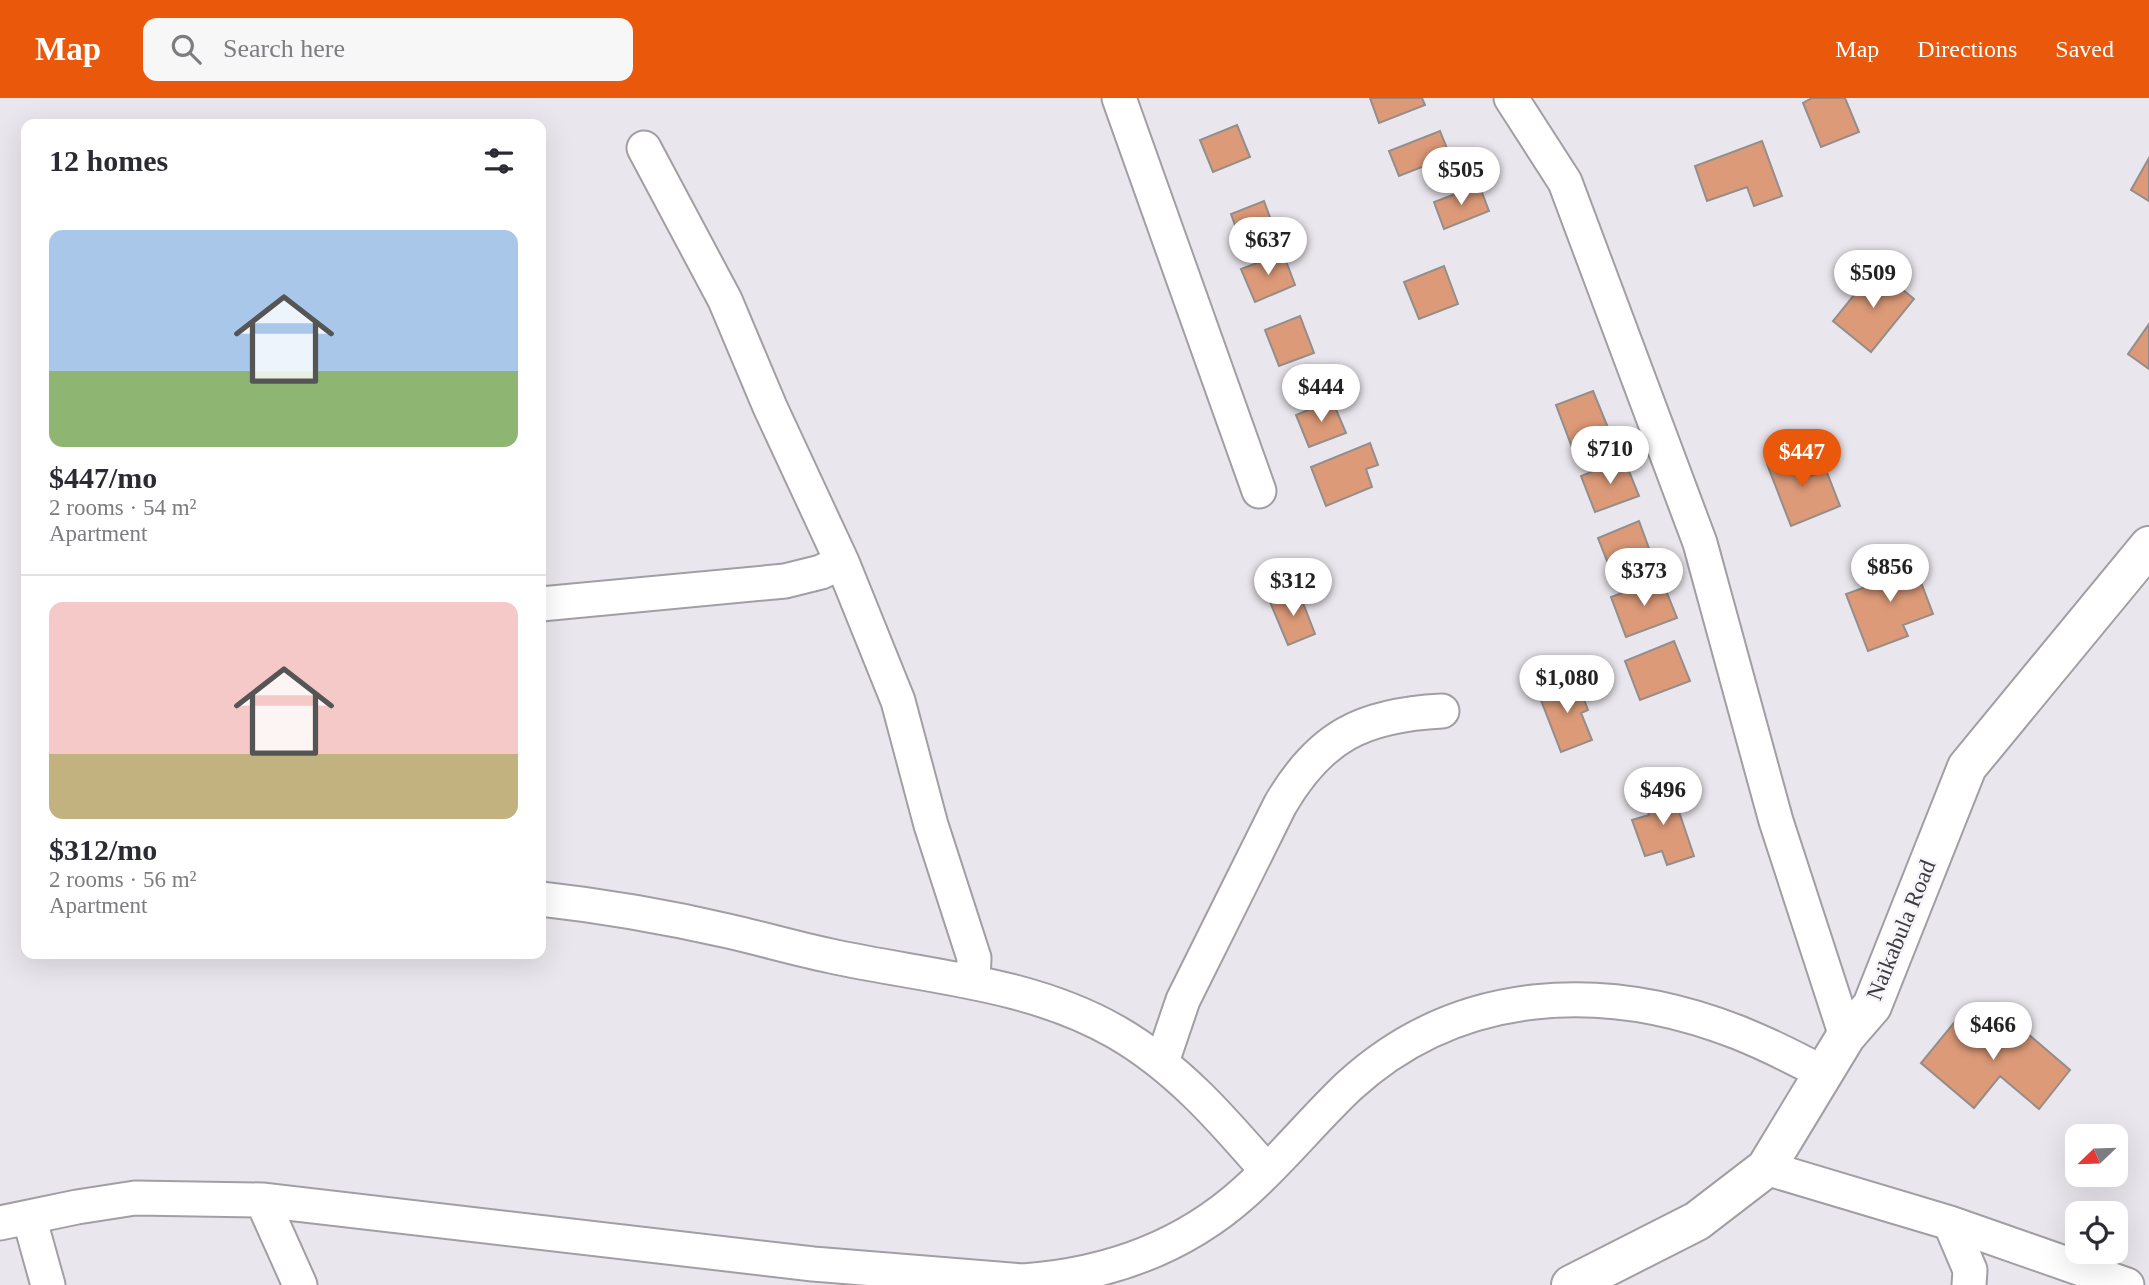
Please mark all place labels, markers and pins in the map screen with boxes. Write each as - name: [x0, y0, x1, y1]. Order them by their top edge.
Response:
- pin: $505: [1420, 148, 1502, 207]
- pin: $637: [1227, 218, 1309, 277]
- pin: $509: [1832, 250, 1914, 310]
- pin: $444: [1280, 364, 1362, 424]
- pin: $710: [1569, 426, 1651, 486]
- pin: $447: [1761, 430, 1843, 489]
- pin: $856: [1849, 545, 1931, 604]
- pin: $373: [1603, 548, 1685, 608]
- pin: $312: [1252, 559, 1334, 618]
- pin: $1,080: [1510, 656, 1624, 715]
- pin: $496: [1622, 768, 1704, 827]
- pin: $466: [1952, 1002, 2034, 1062]

